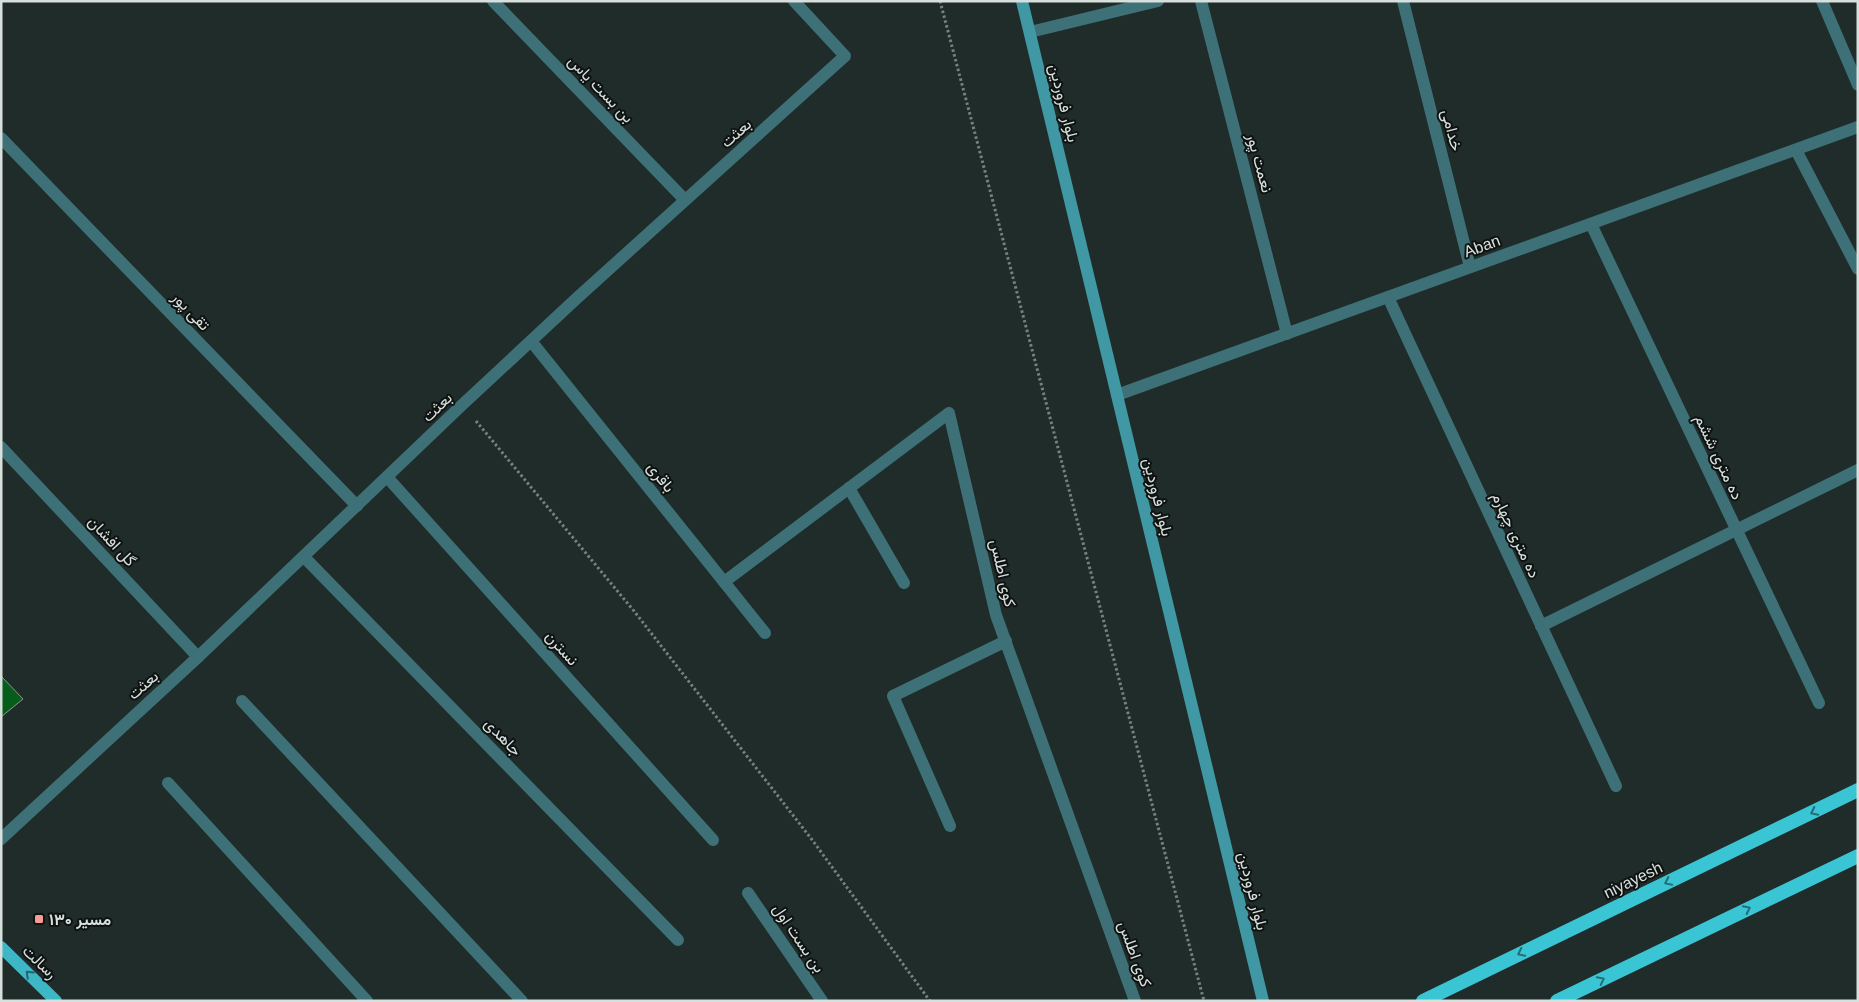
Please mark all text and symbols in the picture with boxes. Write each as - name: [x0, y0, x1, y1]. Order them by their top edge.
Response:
- street label: بن بست یاس: [563, 52, 637, 127]
- street label: بلوار فروردین: [1044, 62, 1082, 144]
- street label: خدامی: [1437, 107, 1465, 153]
- street label: بعثت: [717, 115, 755, 152]
- street label: نعمت پور: [1241, 131, 1276, 195]
- street label: Aban: [1462, 232, 1502, 260]
- street label: تقی پور: [166, 288, 213, 336]
- street label: بعثت: [419, 389, 456, 426]
- street label: ده متری ششم: [1690, 412, 1746, 503]
- street label: بلوار فروردین: [1138, 456, 1176, 538]
- street label: باقری: [642, 459, 678, 497]
- street label: ده متری چهارم: [1486, 490, 1543, 582]
- street label: گل افشان: [83, 513, 139, 571]
- street label: کوی اطلس: [985, 537, 1019, 609]
- street label: نسترن: [541, 627, 582, 670]
- street label: بعثت: [124, 667, 162, 704]
- street label: جاهدی: [480, 715, 525, 761]
- one-way arrow: [1810, 805, 1819, 816]
- street label: بلوار فروردین: [1233, 850, 1271, 932]
- street label: niyayesh: [1601, 859, 1665, 901]
- one-way arrow: [1664, 876, 1673, 886]
- street label: بن بست اول: [768, 900, 828, 977]
- one-way arrow: [1742, 905, 1751, 915]
- place label: مسیر ۱۳۰: [49, 911, 112, 930]
- marker: مسیر ۱۳۰: [33, 913, 45, 925]
- street label: کوی اطلس: [1113, 919, 1155, 990]
- street label: رسالت: [18, 942, 60, 984]
- one-way arrow: [1517, 947, 1526, 957]
- one-way arrow: [26, 971, 35, 980]
- one-way arrow: [1596, 975, 1605, 986]

